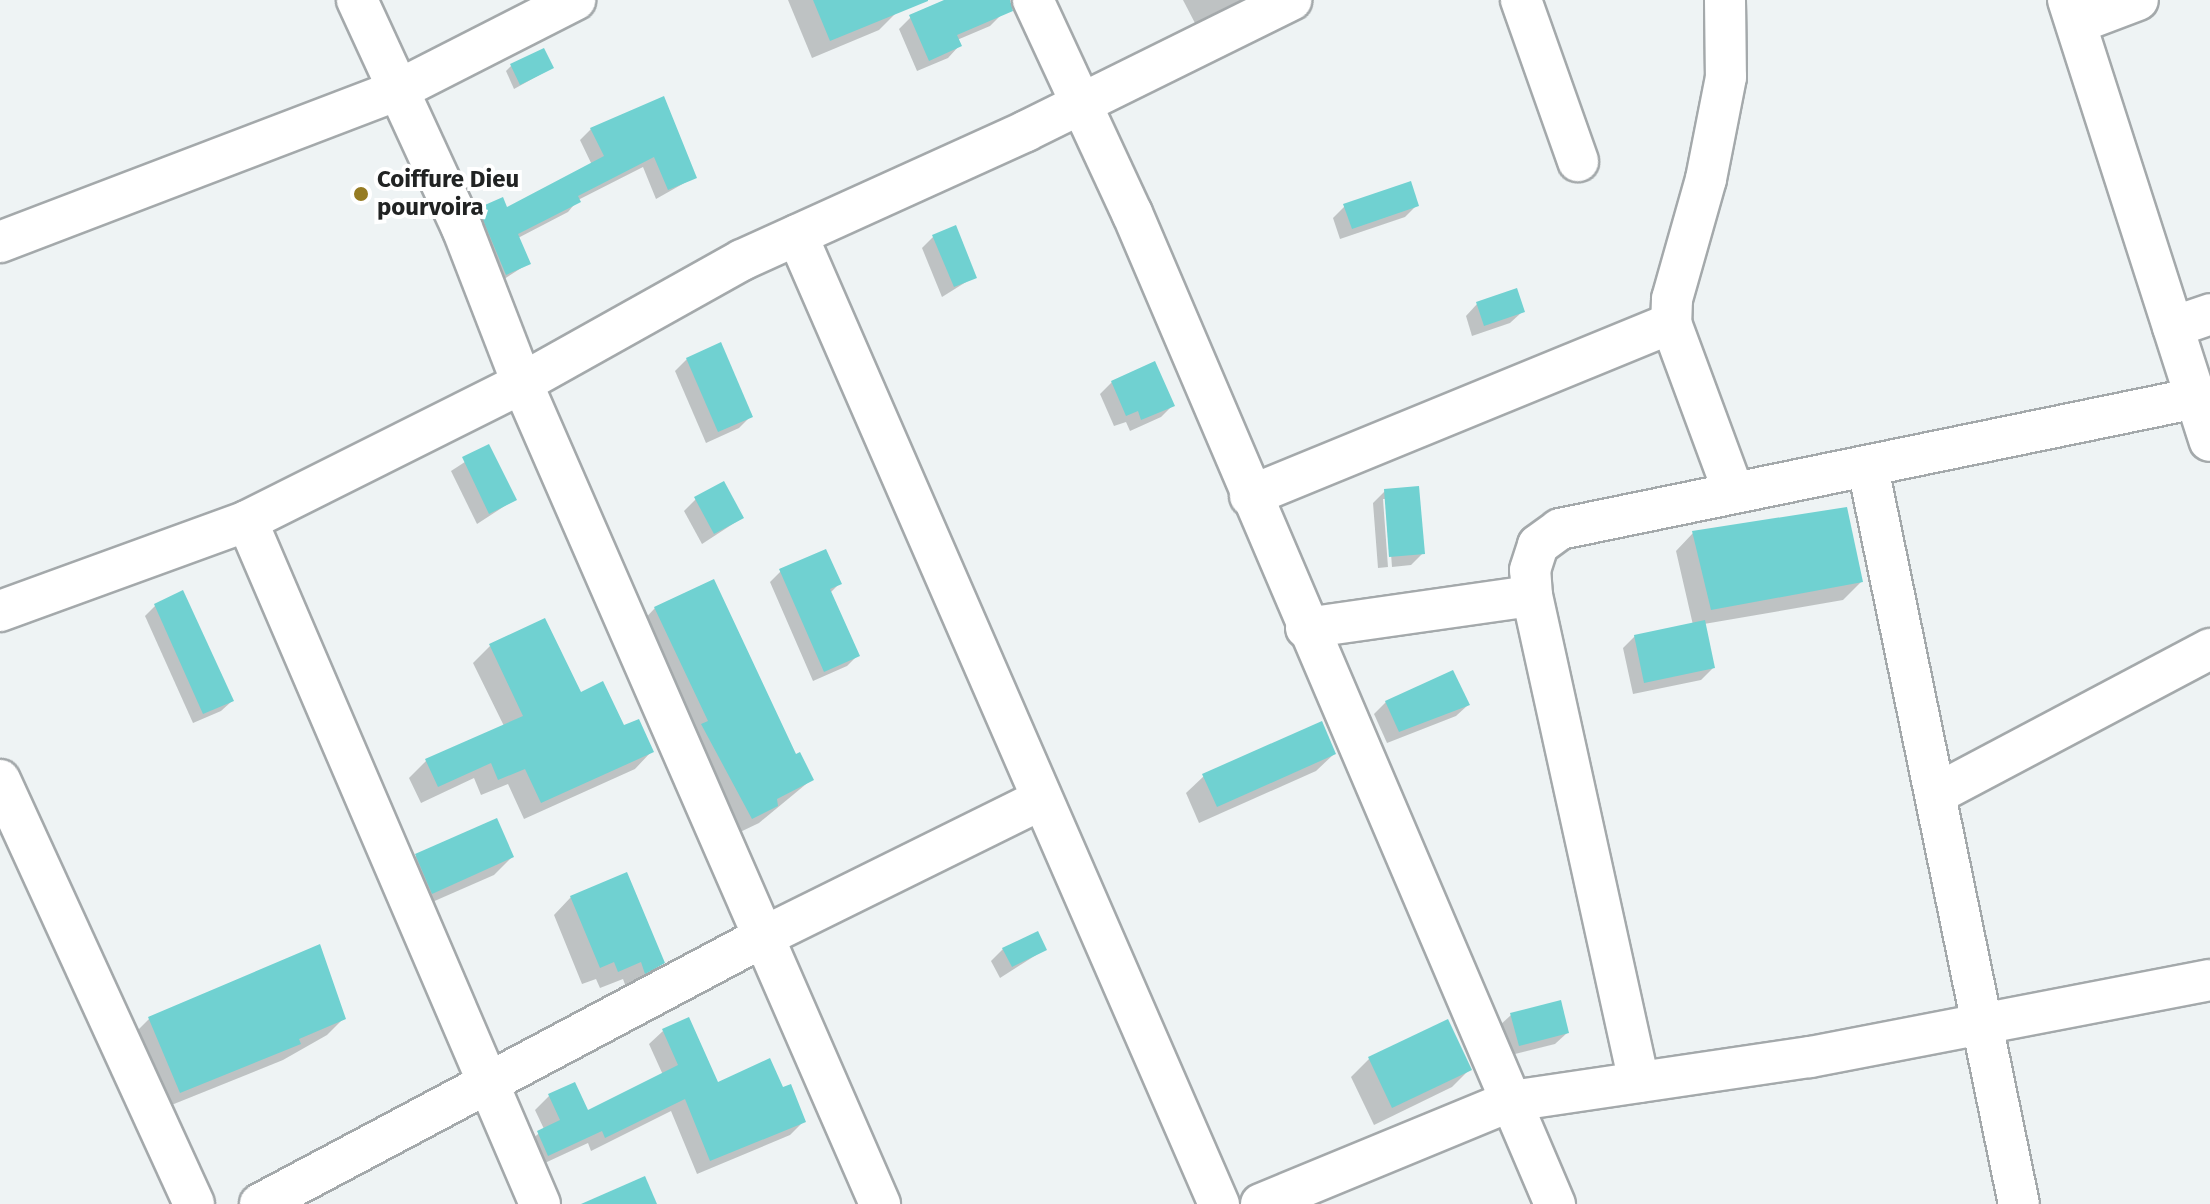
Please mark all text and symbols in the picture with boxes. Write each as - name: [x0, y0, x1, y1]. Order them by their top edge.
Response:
- place label: Coiffure Dieu pourvoira: [377, 166, 519, 222]
- marker: Coiffure Dieu pourvoira: [352, 185, 370, 203]

